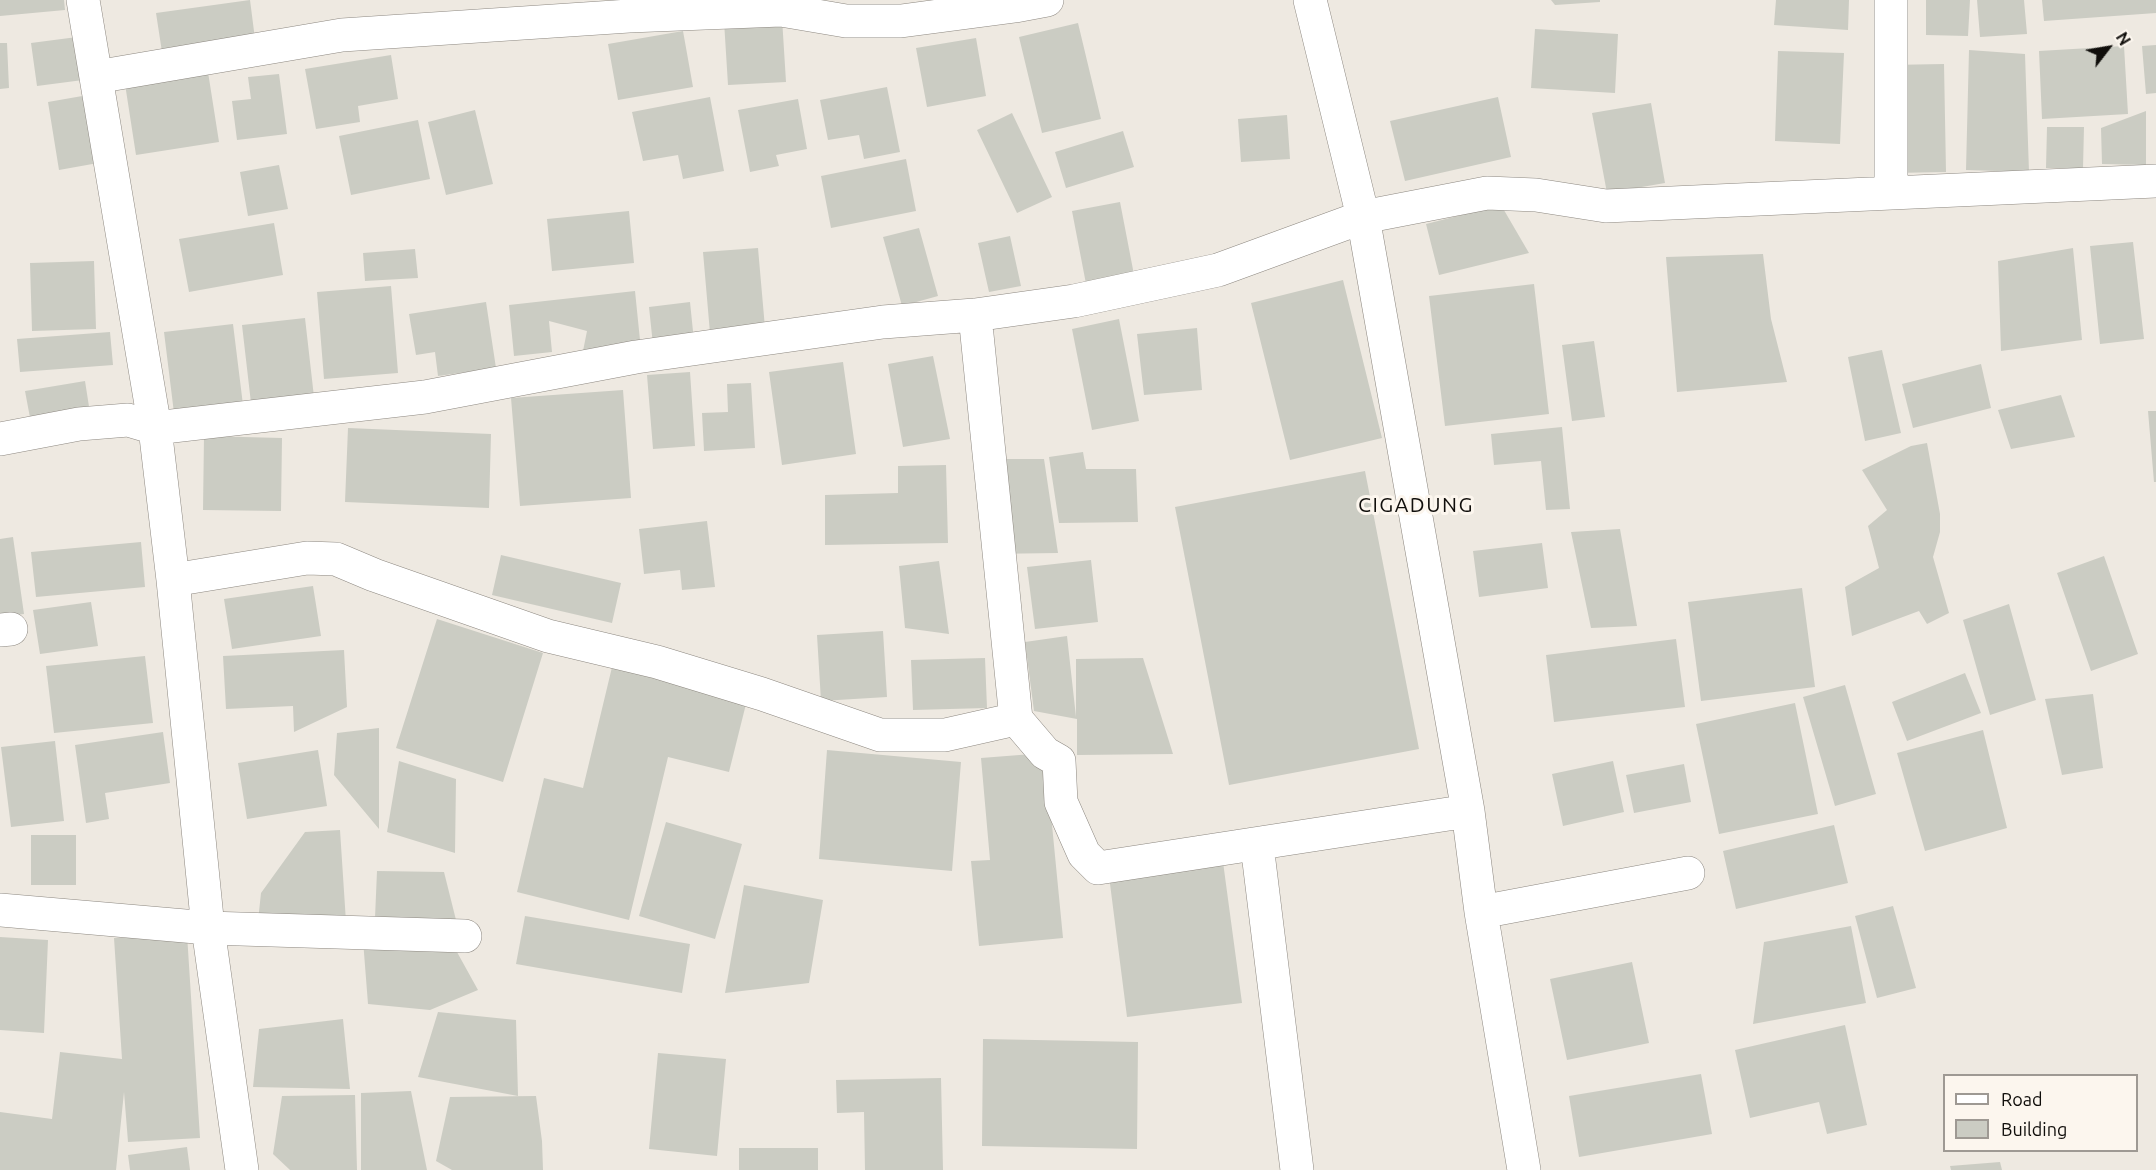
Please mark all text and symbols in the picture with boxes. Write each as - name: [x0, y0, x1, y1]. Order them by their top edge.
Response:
- north arrow: [2078, 18, 2138, 78]
- text: N: [2113, 29, 2134, 48]
- district label: CIGADUNG: [1358, 492, 1474, 518]
- legend: [1943, 1074, 2138, 1152]
- text: Road: [2001, 1089, 2043, 1109]
- text: Building: [2001, 1119, 2067, 1139]

